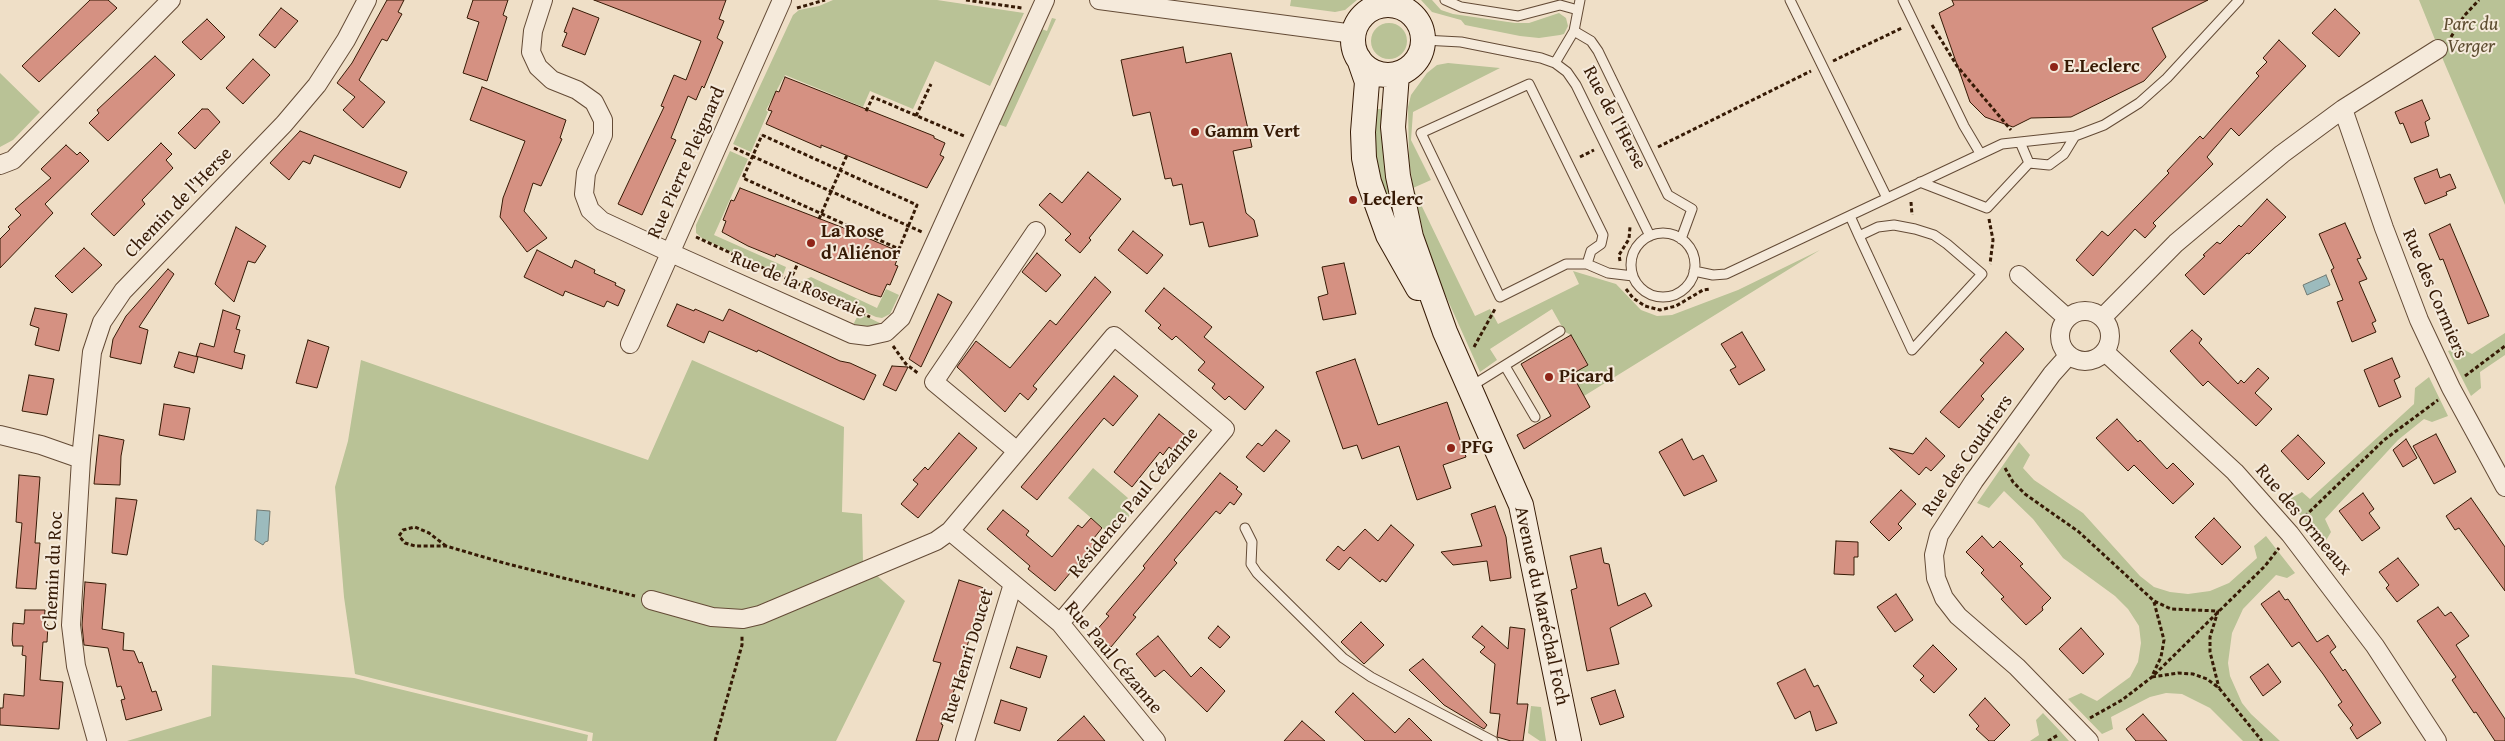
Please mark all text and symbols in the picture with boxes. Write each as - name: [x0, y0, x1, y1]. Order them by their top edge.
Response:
- park label: Parc du Verger: [2444, 14, 2498, 58]
- place label: E.Leclerc: [2064, 56, 2140, 78]
- marker: E.Leclerc: [2048, 61, 2060, 73]
- street label: Rue de l'Herse: [1577, 63, 1651, 173]
- street label: Rue Pierre Pleignard: [643, 83, 731, 243]
- place label: Gamm Vert: [1205, 121, 1300, 143]
- marker: Gamm Vert: [1189, 126, 1201, 138]
- street label: Chemin de l'Herse: [120, 143, 238, 263]
- place label: Leclerc: [1363, 189, 1423, 211]
- marker: Leclerc: [1347, 194, 1359, 206]
- place label: La Rose d'Aliénor: [821, 221, 901, 265]
- street label: Rue des Cormiers: [2397, 226, 2471, 362]
- marker: La Rose d'Aliénor: [805, 237, 817, 249]
- street label: Rue de la Roseraie: [727, 246, 869, 324]
- place label: Picard: [1559, 366, 1614, 388]
- marker: Picard: [1543, 371, 1555, 383]
- street label: Rue des Coudriers: [1918, 391, 2018, 521]
- street label: Résidence Paul Cézanne: [1064, 423, 1204, 583]
- place label: PFG: [1461, 437, 1493, 459]
- marker: PFG: [1445, 442, 1457, 454]
- street label: Rue des Ormeaux: [2250, 460, 2356, 580]
- street label: Avenue du Maréchal Foch: [1509, 504, 1573, 708]
- street label: Chemin du Roc: [39, 511, 69, 631]
- street label: Rue Henri Doucet: [937, 586, 999, 726]
- street label: Rue Paul Cézanne: [1059, 597, 1167, 719]

